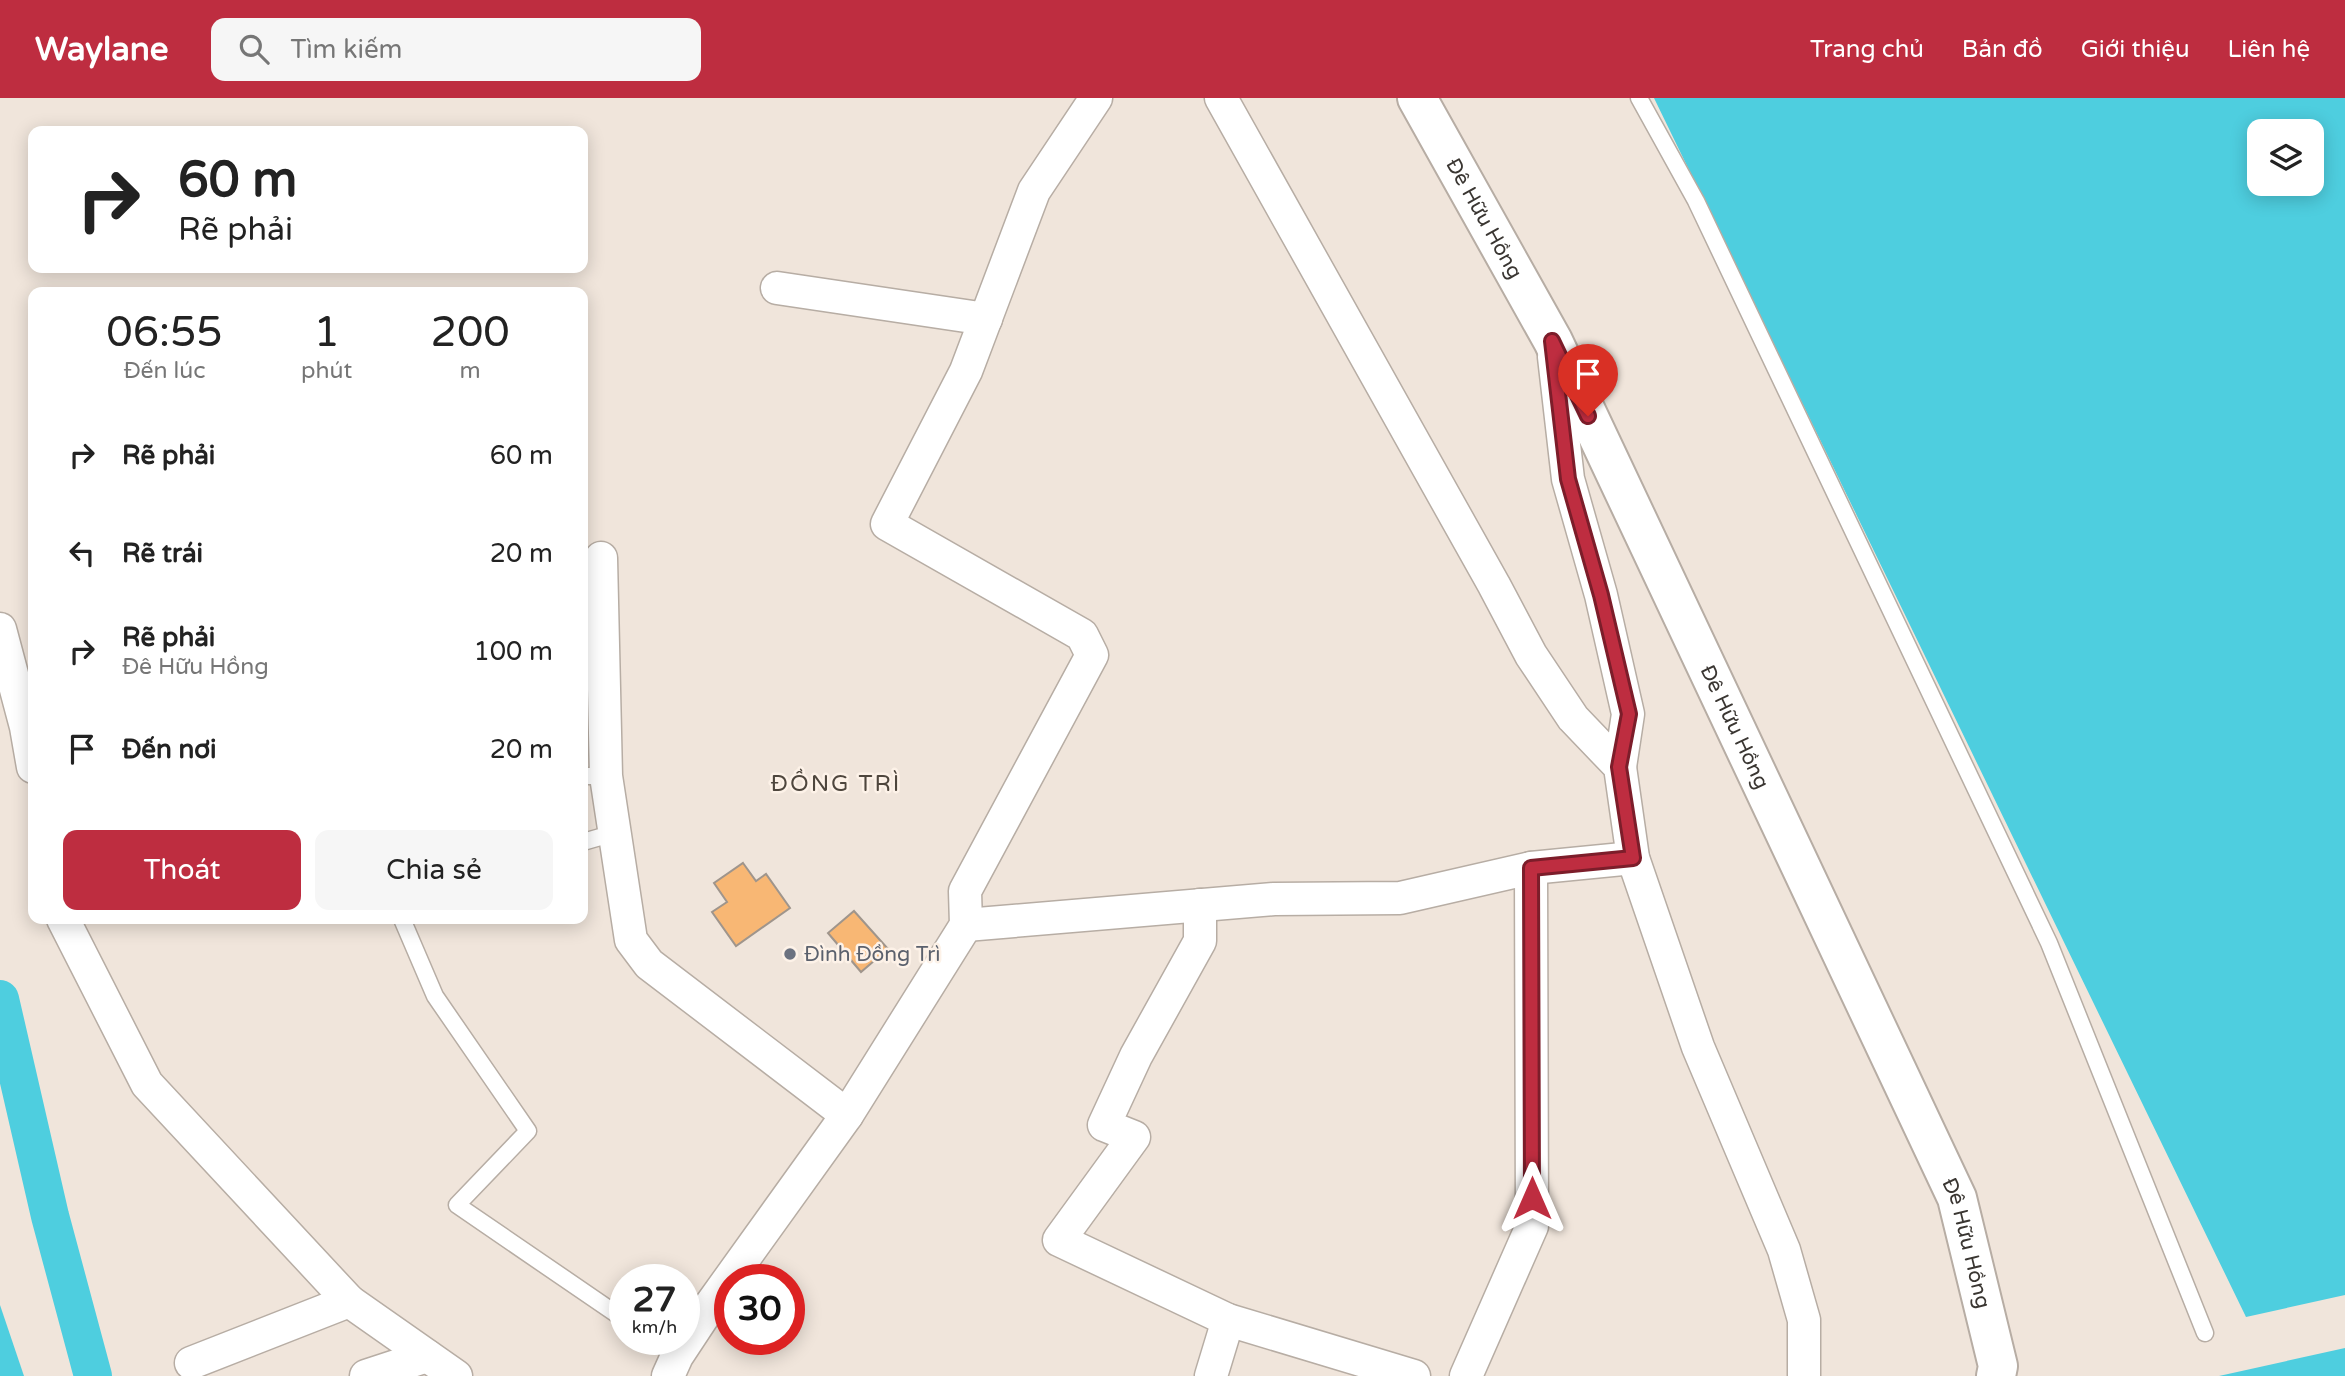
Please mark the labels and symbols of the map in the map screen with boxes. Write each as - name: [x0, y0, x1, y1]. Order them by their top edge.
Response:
- street label: Đê Hữu Hồng: [1441, 154, 1528, 283]
- pin: [1558, 344, 1618, 416]
- street label: Đê Hữu Hồng: [1695, 661, 1775, 793]
- district label: ĐỒNG TRÌ: [771, 768, 901, 798]
- place label: Đình Đồng Trì: [804, 942, 940, 967]
- marker: Đình Đồng Trì: [782, 946, 798, 962]
- position arrow: [1495, 1161, 1569, 1235]
- street label: Đê Hữu Hồng: [1937, 1174, 1996, 1311]
- speed limit sign: 30: [714, 1264, 805, 1355]

